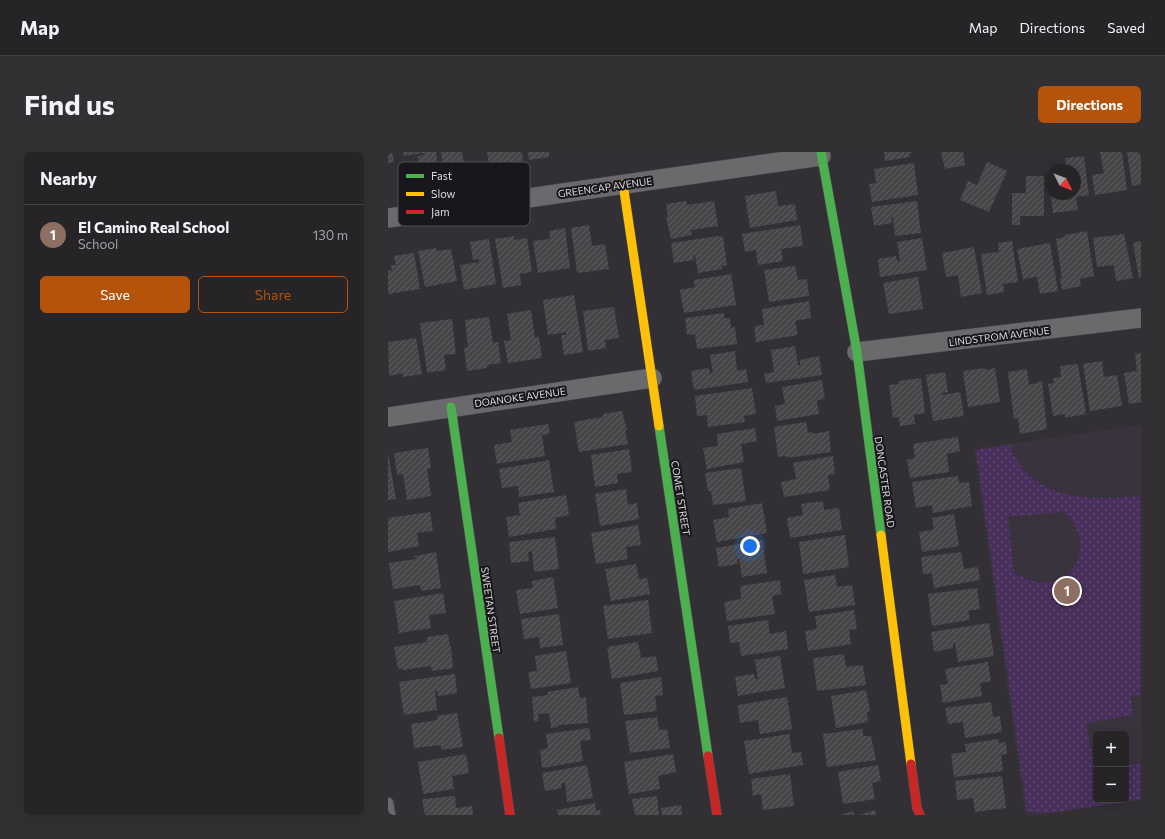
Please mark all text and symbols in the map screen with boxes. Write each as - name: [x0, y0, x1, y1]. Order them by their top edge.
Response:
- text: Map: [20, 16, 59, 39]
- text: Map: [969, 19, 998, 36]
- text: Directions: [1020, 19, 1085, 36]
- text: Saved: [1107, 19, 1145, 36]
- button: Directions: [1038, 86, 1141, 123]
- text: Find us: [24, 87, 115, 121]
- legend: [398, 162, 530, 226]
- north arrow: [1045, 164, 1081, 200]
- text: Nearby: [40, 168, 97, 189]
- text: Fast: [431, 169, 453, 182]
- street label: GREENCAP AVENUE: [557, 174, 653, 200]
- text: Slow: [431, 187, 456, 200]
- text: Jam: [431, 205, 450, 219]
- text: El Camino Real School: [78, 218, 229, 236]
- text: 1: [50, 227, 56, 243]
- text: 130 m: [313, 227, 348, 243]
- text: School: [78, 236, 118, 252]
- button: Save: [40, 276, 190, 313]
- button: Share: [198, 276, 348, 313]
- street label: LINDSTROM AVENUE: [948, 324, 1050, 348]
- street label: DOANOKE AVENUE: [474, 385, 567, 409]
- street label: DONCASTER ROAD: [873, 436, 897, 528]
- street label: COMET STREET: [669, 460, 693, 537]
- your location: [740, 536, 760, 556]
- street label: SWEETAN STREET: [479, 566, 503, 654]
- pin: 1: [1054, 576, 1080, 606]
- map controls: [1093, 731, 1129, 803]
- button: +: [1093, 731, 1129, 767]
- button: −: [1093, 767, 1129, 803]

